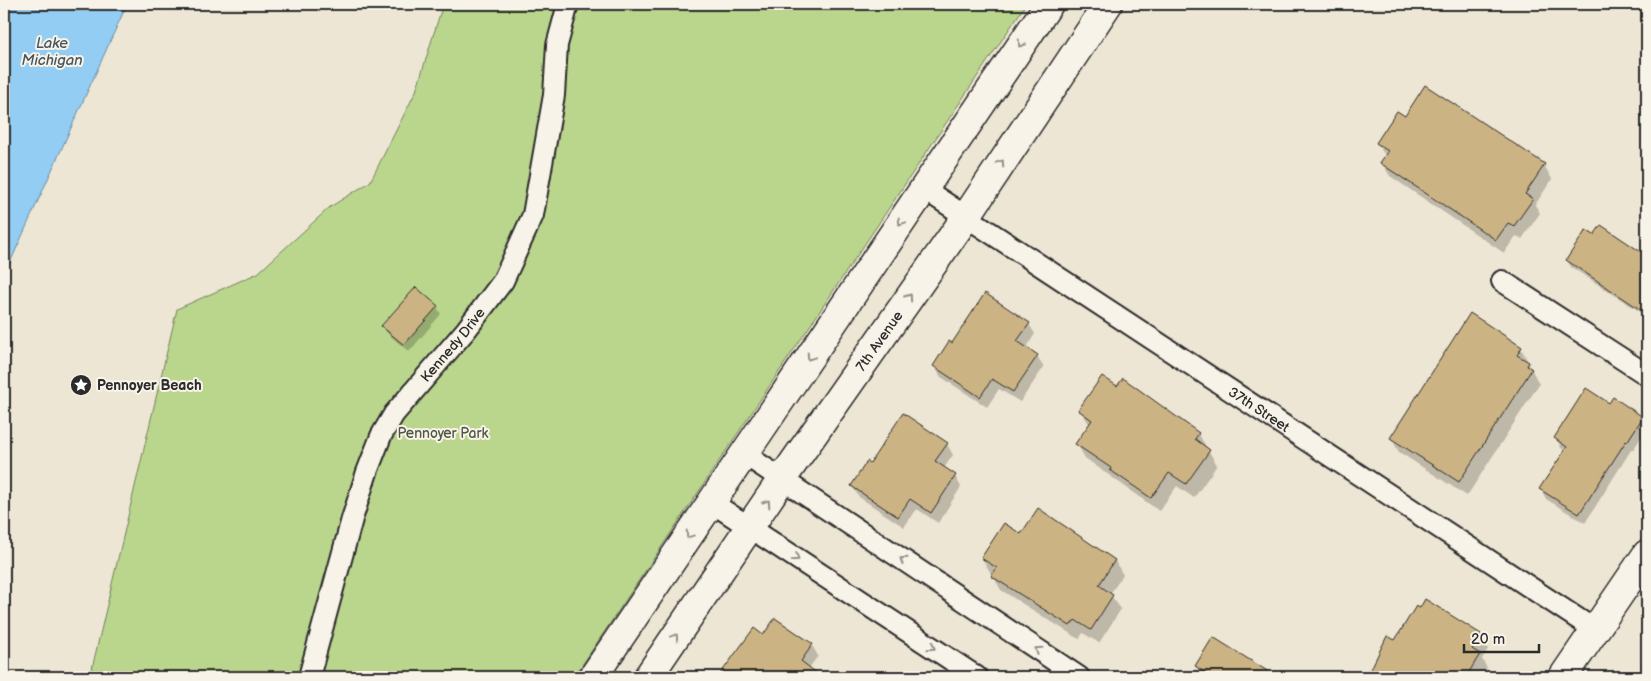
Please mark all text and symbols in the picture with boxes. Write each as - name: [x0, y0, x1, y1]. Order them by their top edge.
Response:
- water label: Lake Michigan: [21, 34, 83, 70]
- one-way arrow: [1018, 39, 1028, 48]
- one-way arrow: [995, 160, 1004, 169]
- one-way arrow: [898, 217, 907, 226]
- one-way arrow: [903, 294, 912, 303]
- street label: Kennedy Drive: [417, 305, 489, 386]
- street label: 7th Avenue: [852, 308, 906, 374]
- one-way arrow: [807, 351, 816, 361]
- place icon: Pennoyer Beach: [69, 373, 93, 397]
- place label: Pennoyer Beach: [97, 377, 202, 394]
- street label: 37th Street: [1225, 383, 1293, 436]
- park label: Pennoyer Park: [398, 425, 489, 442]
- one-way arrow: [761, 499, 770, 508]
- one-way arrow: [686, 529, 695, 539]
- one-way arrow: [790, 552, 799, 561]
- one-way arrow: [900, 557, 909, 566]
- scale bar: [1464, 621, 1538, 653]
- text: 20 m: [1471, 630, 1505, 649]
- one-way arrow: [669, 633, 678, 643]
- one-way arrow: [926, 641, 935, 651]
- one-way arrow: [1035, 647, 1044, 656]

